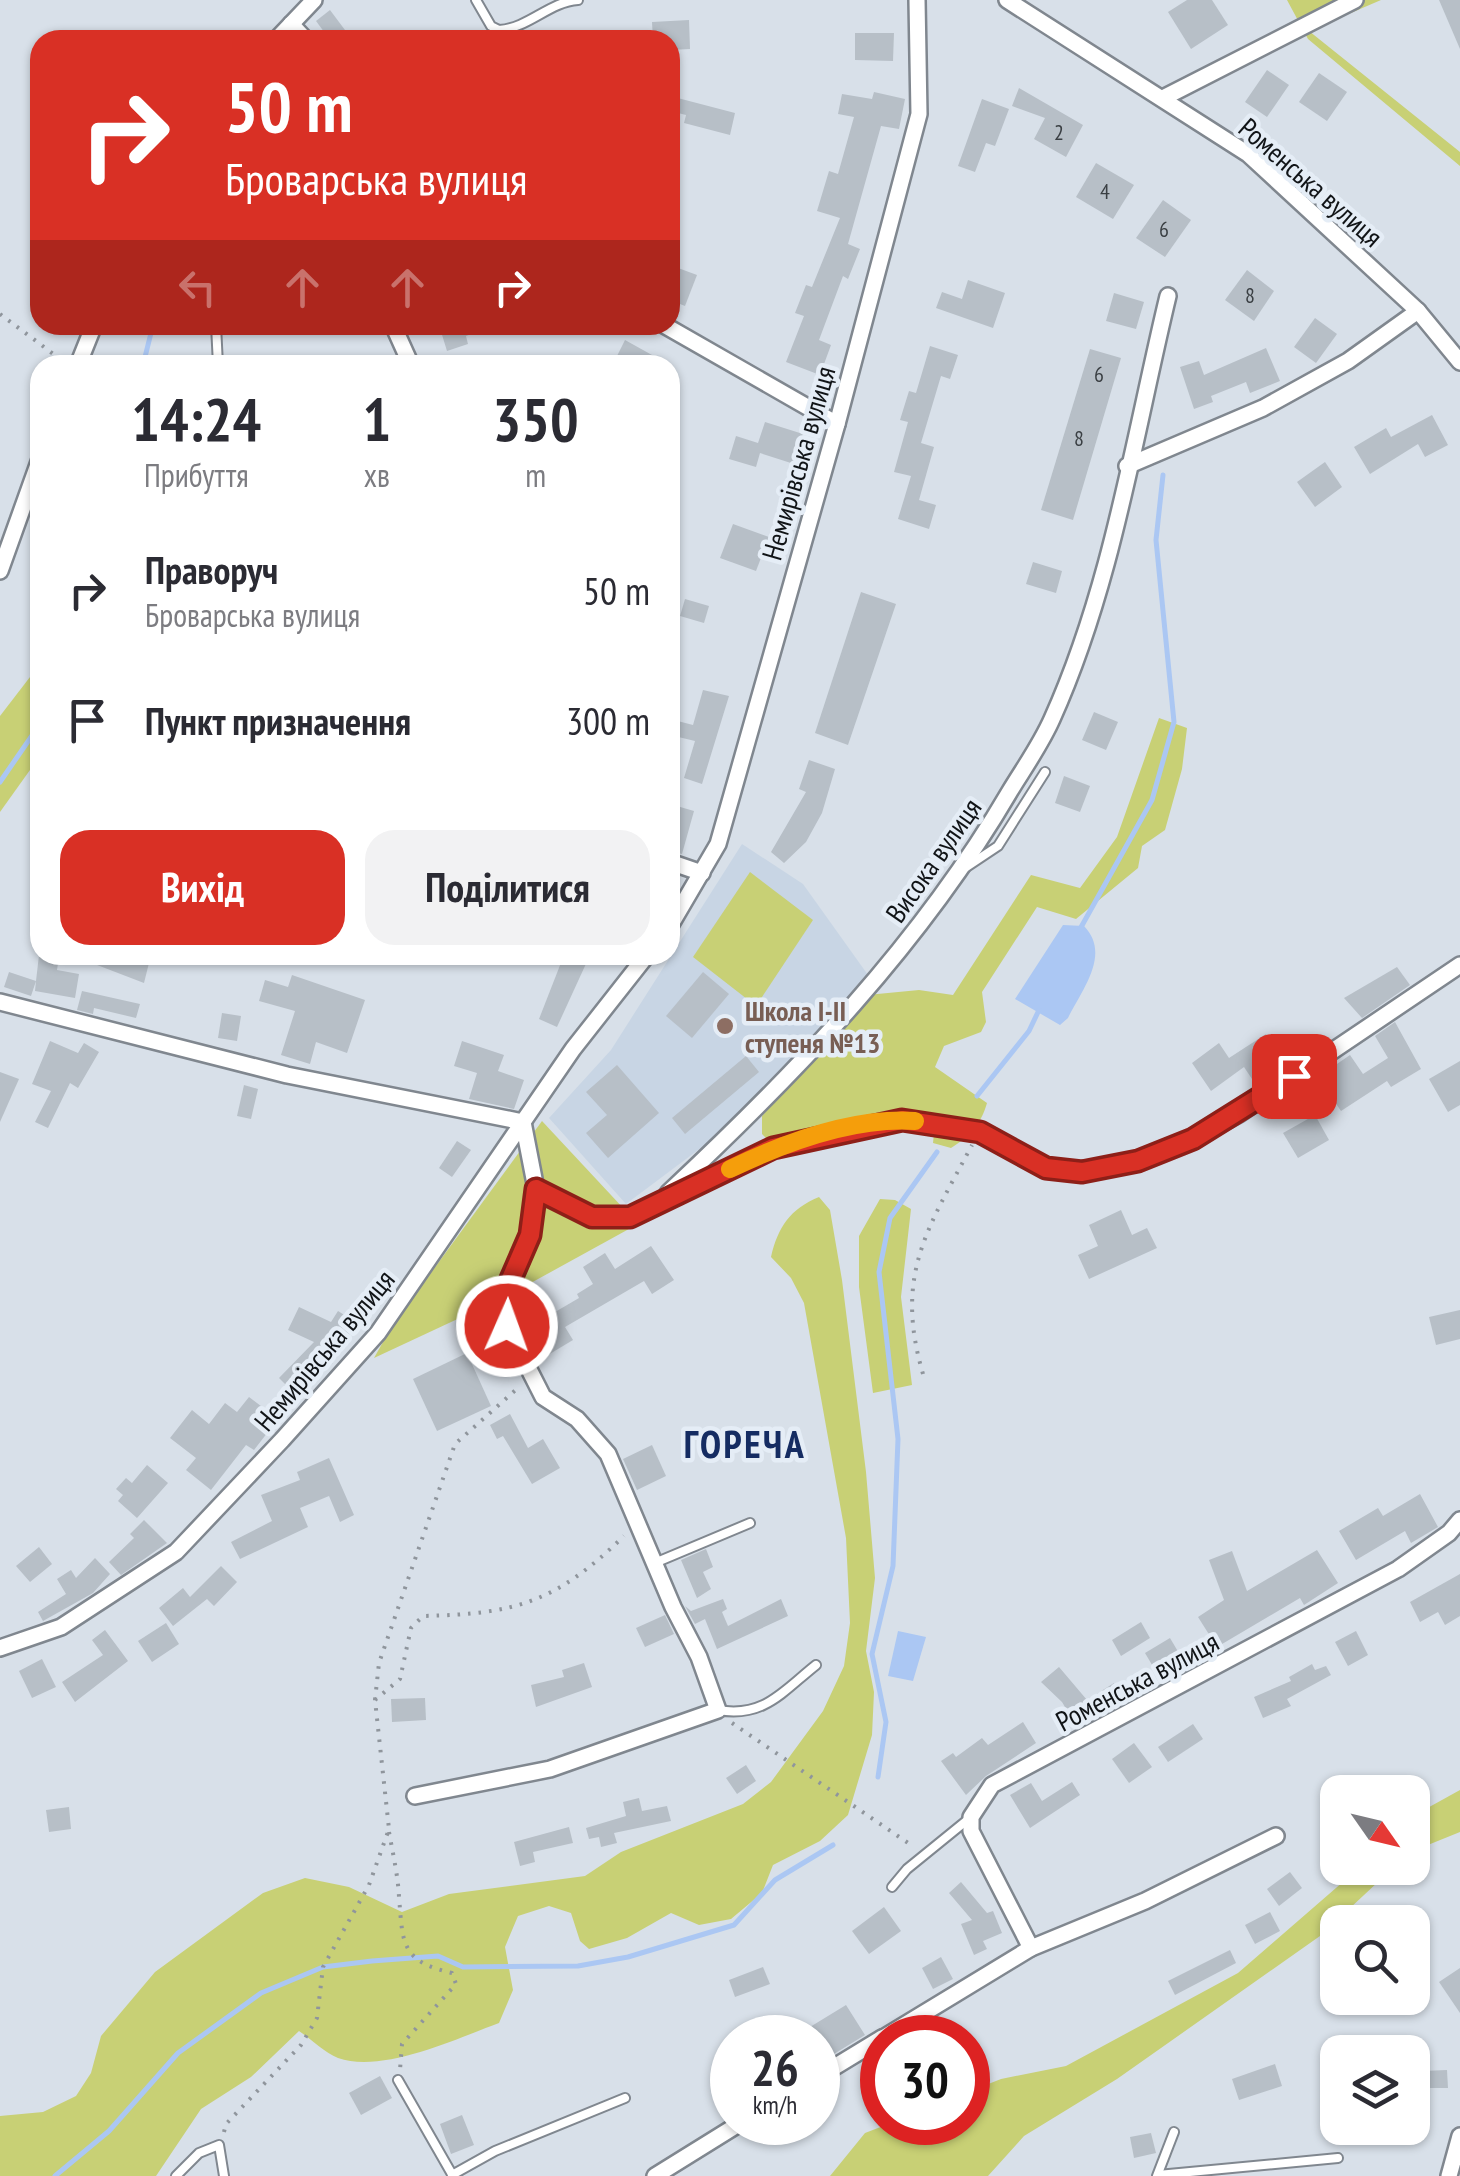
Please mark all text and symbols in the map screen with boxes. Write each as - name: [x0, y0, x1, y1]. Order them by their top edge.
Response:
- text: 50 m: [225, 61, 353, 151]
- icon: right: [60, 70, 190, 200]
- street label: Роменська вулиця: [1231, 109, 1391, 255]
- house number: 2: [1054, 118, 1064, 146]
- text: Броварська вулиця: [225, 149, 528, 207]
- house number: 4: [1100, 177, 1110, 205]
- house number: 6: [1159, 215, 1169, 243]
- icon: left: [170, 260, 225, 315]
- icon: ahead: [275, 260, 330, 315]
- icon: ahead: [380, 260, 435, 315]
- icon: right: [485, 260, 540, 315]
- house number: 8: [1245, 281, 1255, 309]
- house number: 6: [1094, 360, 1104, 388]
- street label: Немирівська вулиця: [753, 362, 843, 564]
- text: 14:24: [131, 380, 261, 458]
- text: 1: [363, 380, 391, 458]
- text: 350: [493, 380, 579, 458]
- house number: 8: [1074, 424, 1084, 452]
- text: Прибуття: [144, 454, 249, 496]
- text: хв: [364, 454, 390, 496]
- text: m: [525, 454, 546, 496]
- text: Праворуч: [145, 545, 278, 594]
- icon: right: [60, 563, 115, 618]
- text: 50 m: [583, 566, 650, 615]
- text: Броварська вулиця: [145, 594, 360, 636]
- icon: arrive: [60, 693, 115, 748]
- text: Пункт призначення: [145, 696, 411, 745]
- text: 300 m: [566, 696, 650, 745]
- street label: Висока вулиця: [877, 791, 989, 929]
- button: Вихід: [60, 830, 345, 945]
- button: Поділитися: [365, 830, 650, 945]
- place label: Школа I-II ступеня №13: [745, 992, 880, 1061]
- marker: Школа I-II ступеня №13: [714, 1015, 736, 1037]
- pin: [1252, 1034, 1337, 1119]
- icon: arrive: [1267, 1049, 1322, 1104]
- street label: Немирівська вулиця: [246, 1262, 402, 1438]
- position arrow: [455, 1274, 559, 1378]
- district label: ГОРЕЧА: [684, 1419, 806, 1468]
- street label: Роменська вулиця: [1049, 1623, 1225, 1739]
- north arrow: [1320, 1775, 1430, 1885]
- map controls: [1320, 1775, 1430, 2145]
- button: search: [1320, 1905, 1430, 2015]
- speed limit sign: 30: [860, 2015, 990, 2145]
- text: 26: [751, 2035, 799, 2100]
- button: layers: [1320, 2035, 1430, 2145]
- text: km/h: [753, 2089, 797, 2121]

